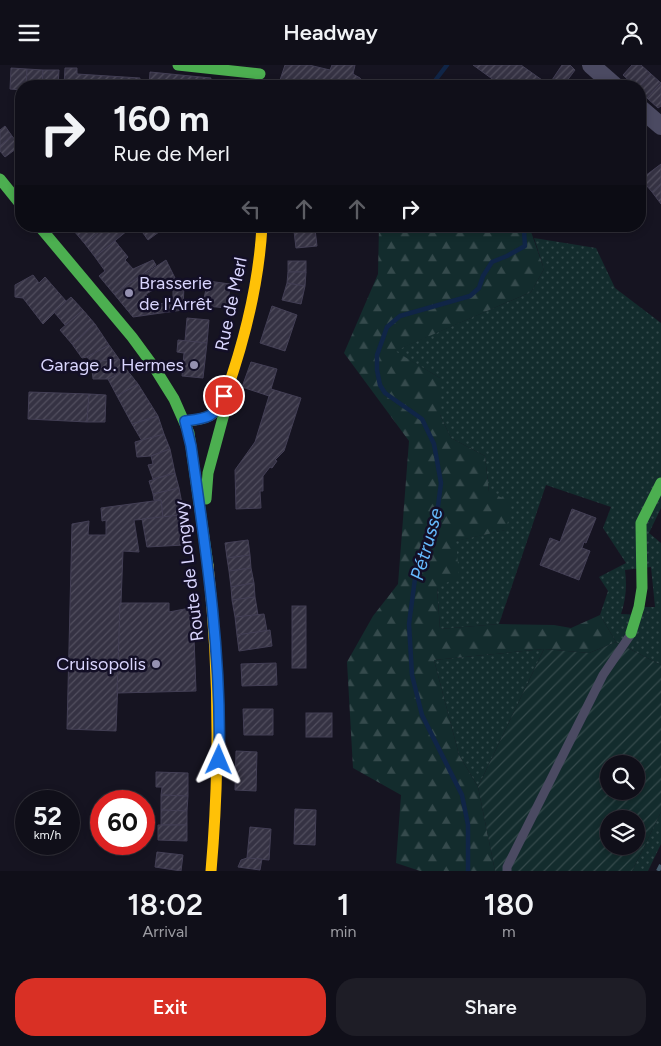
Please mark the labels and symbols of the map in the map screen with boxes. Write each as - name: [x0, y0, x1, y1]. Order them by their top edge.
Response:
- street label: Rue de Merl: [210, 255, 252, 353]
- place label: Brasserie de l'Arrêt: [139, 272, 213, 315]
- marker: Brasserie de l'Arrêt: [123, 287, 135, 299]
- place label: Garage J. Hermes: [41, 354, 184, 376]
- marker: Garage J. Hermes: [188, 359, 200, 371]
- pin: [203, 375, 245, 417]
- street label: Route de Longwy: [169, 499, 209, 643]
- water label: Pétrusse: [405, 505, 448, 583]
- place label: Cruisopolis: [56, 653, 146, 675]
- marker: Cruisopolis: [150, 658, 162, 670]
- position arrow: [192, 733, 244, 785]
- speed limit sign: 60: [90, 790, 155, 855]

